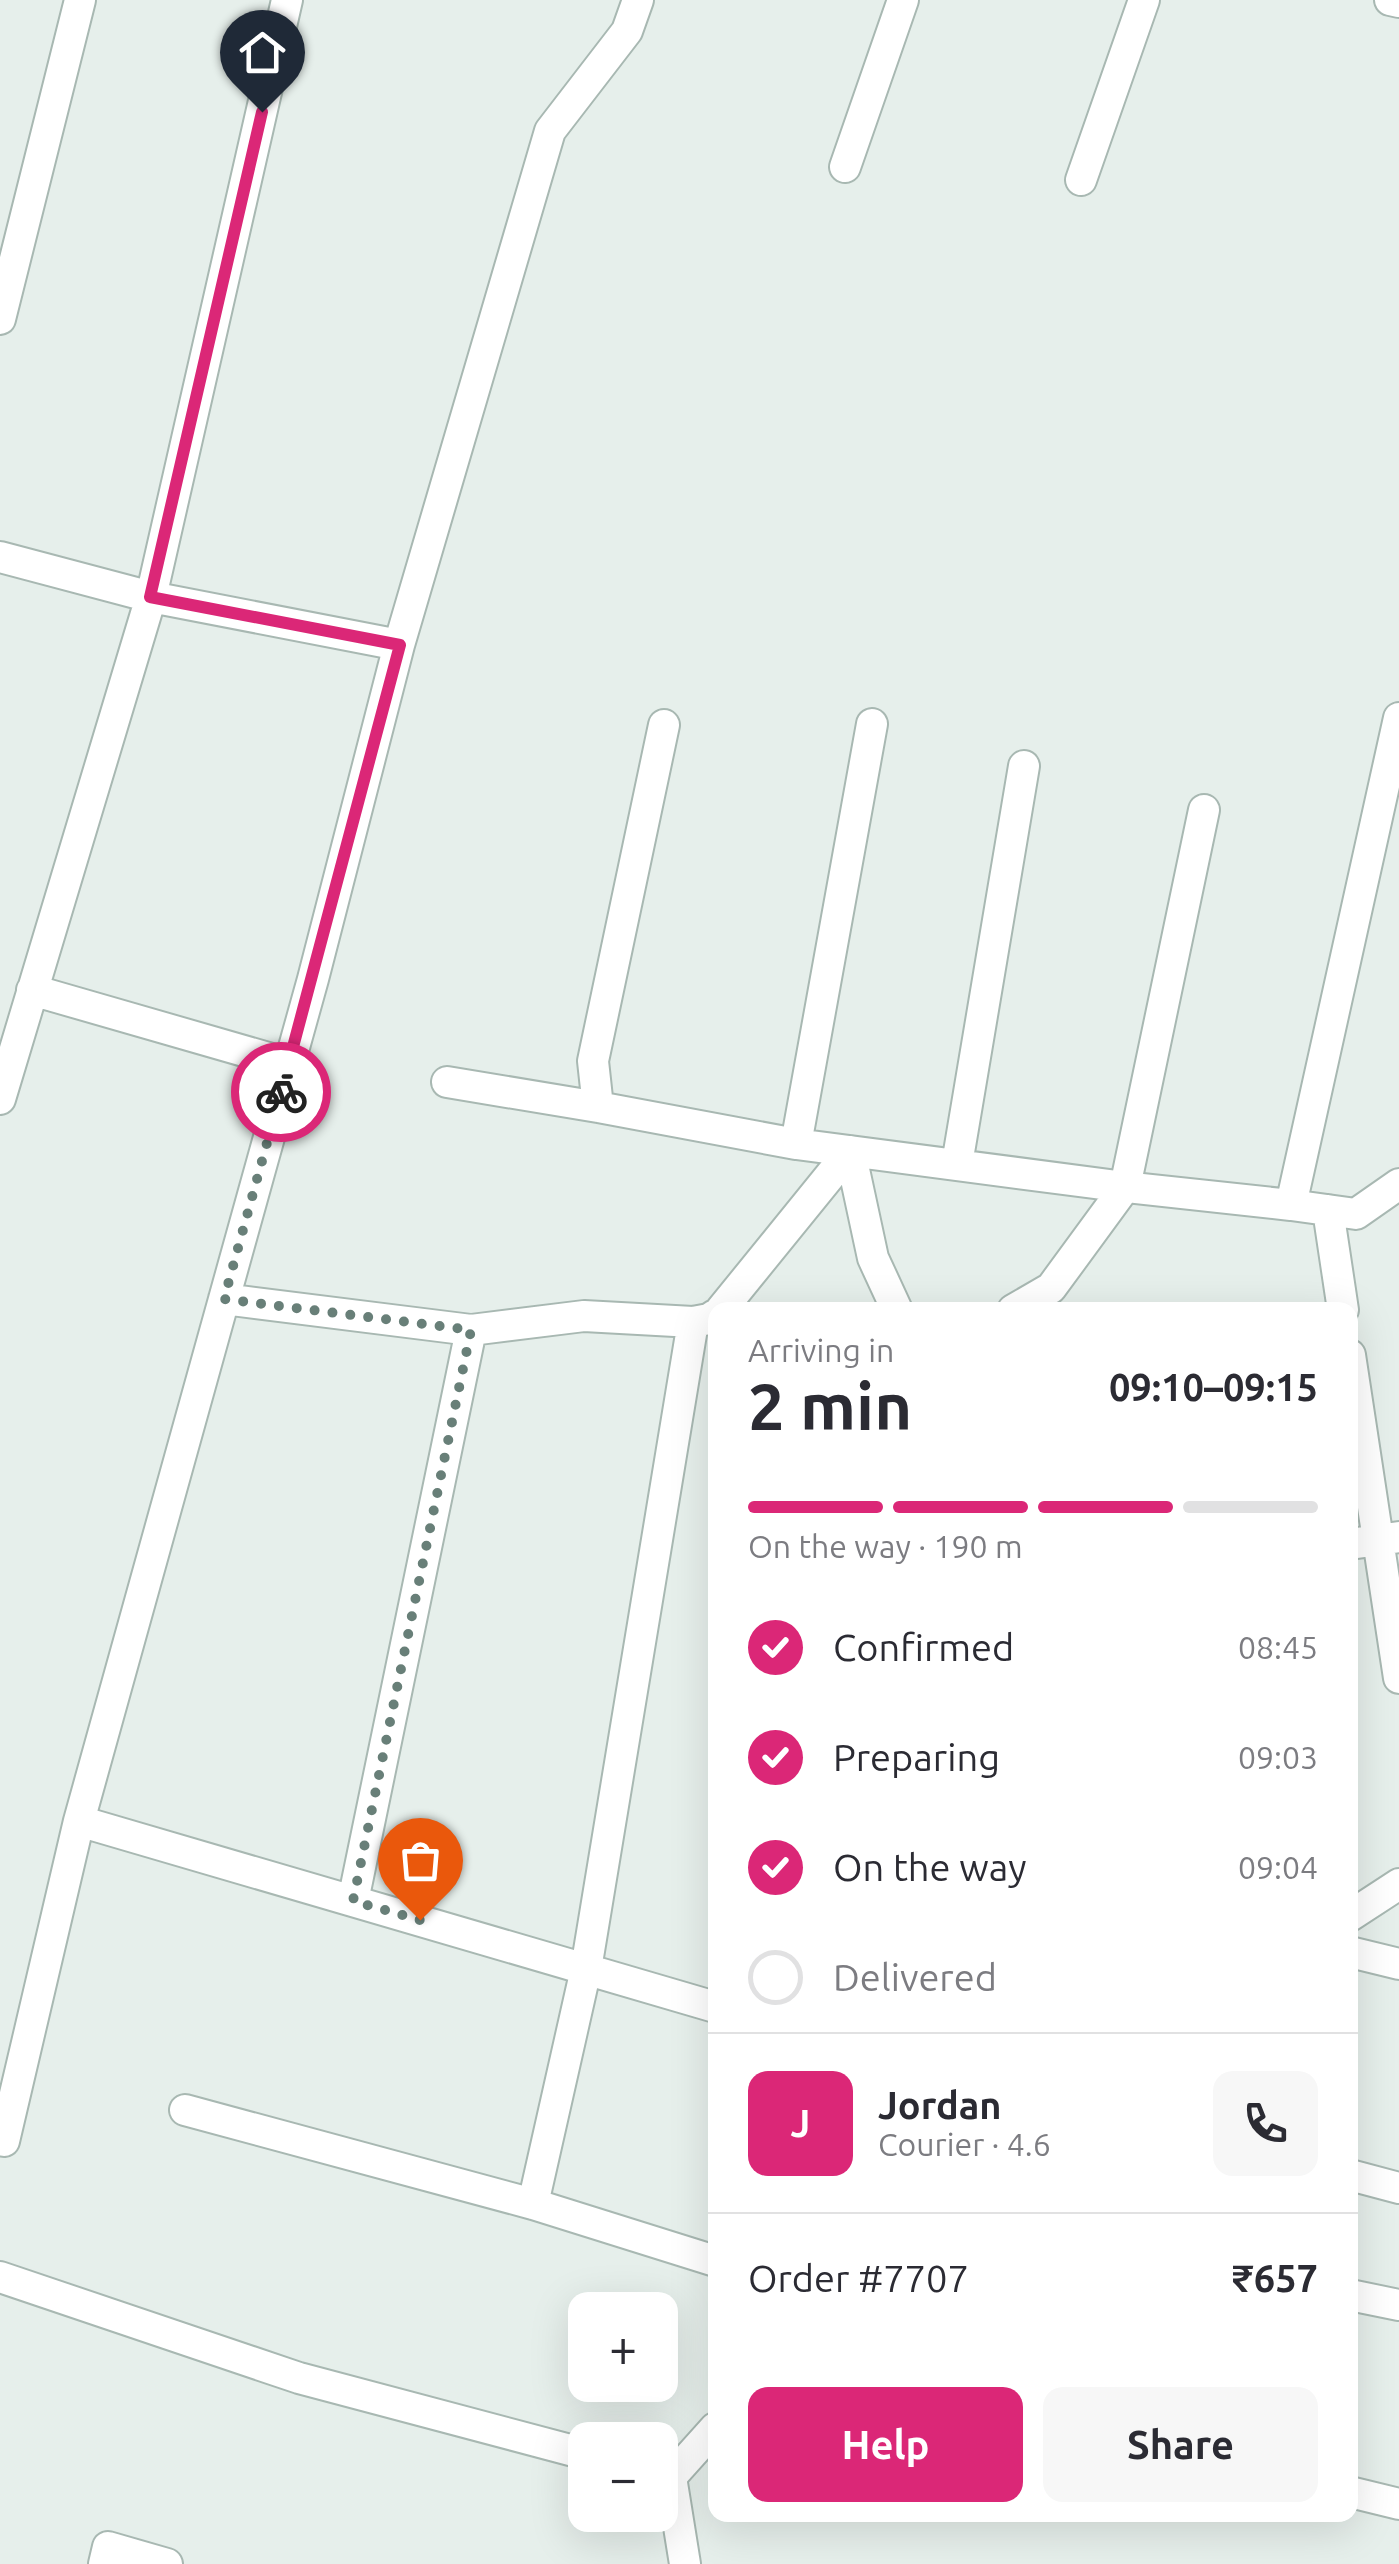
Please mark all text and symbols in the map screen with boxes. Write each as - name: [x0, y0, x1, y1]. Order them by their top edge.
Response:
- pin: [220, 10, 305, 113]
- icon: home: [235, 25, 290, 80]
- courier: [231, 1042, 331, 1142]
- icon: bike: [254, 1065, 309, 1120]
- text: Arriving in: [748, 1332, 894, 1368]
- text: 09:10–09:15: [1109, 1366, 1318, 1408]
- text: 2 min: [748, 1369, 912, 1442]
- text: On the way · 190 m: [748, 1528, 1023, 1564]
- icon: check: [748, 1620, 803, 1675]
- text: Confirmed: [833, 1626, 1014, 1668]
- text: 08:45: [1238, 1629, 1318, 1665]
- icon: check: [748, 1730, 803, 1785]
- text: Preparing: [833, 1736, 1000, 1778]
- text: 09:03: [1238, 1739, 1318, 1775]
- pin: [378, 1818, 463, 1921]
- icon: bag: [393, 1833, 448, 1888]
- icon: check: [748, 1840, 803, 1895]
- text: On the way: [833, 1846, 1026, 1888]
- text: 09:04: [1238, 1849, 1318, 1885]
- text: Delivered: [833, 1956, 997, 1998]
- button: phone: [1213, 2071, 1318, 2176]
- text: Jordan: [878, 2084, 1002, 2126]
- text: J: [791, 2102, 810, 2144]
- text: Courier · 4.6: [878, 2126, 1051, 2162]
- text: Order #7707: [748, 2257, 969, 2299]
- text: ₹657: [1232, 2257, 1318, 2299]
- map controls: [568, 2292, 678, 2532]
- button: +: [568, 2292, 678, 2402]
- button: Help: [748, 2387, 1023, 2502]
- button: Share: [1043, 2387, 1318, 2502]
- button: −: [568, 2422, 678, 2532]

